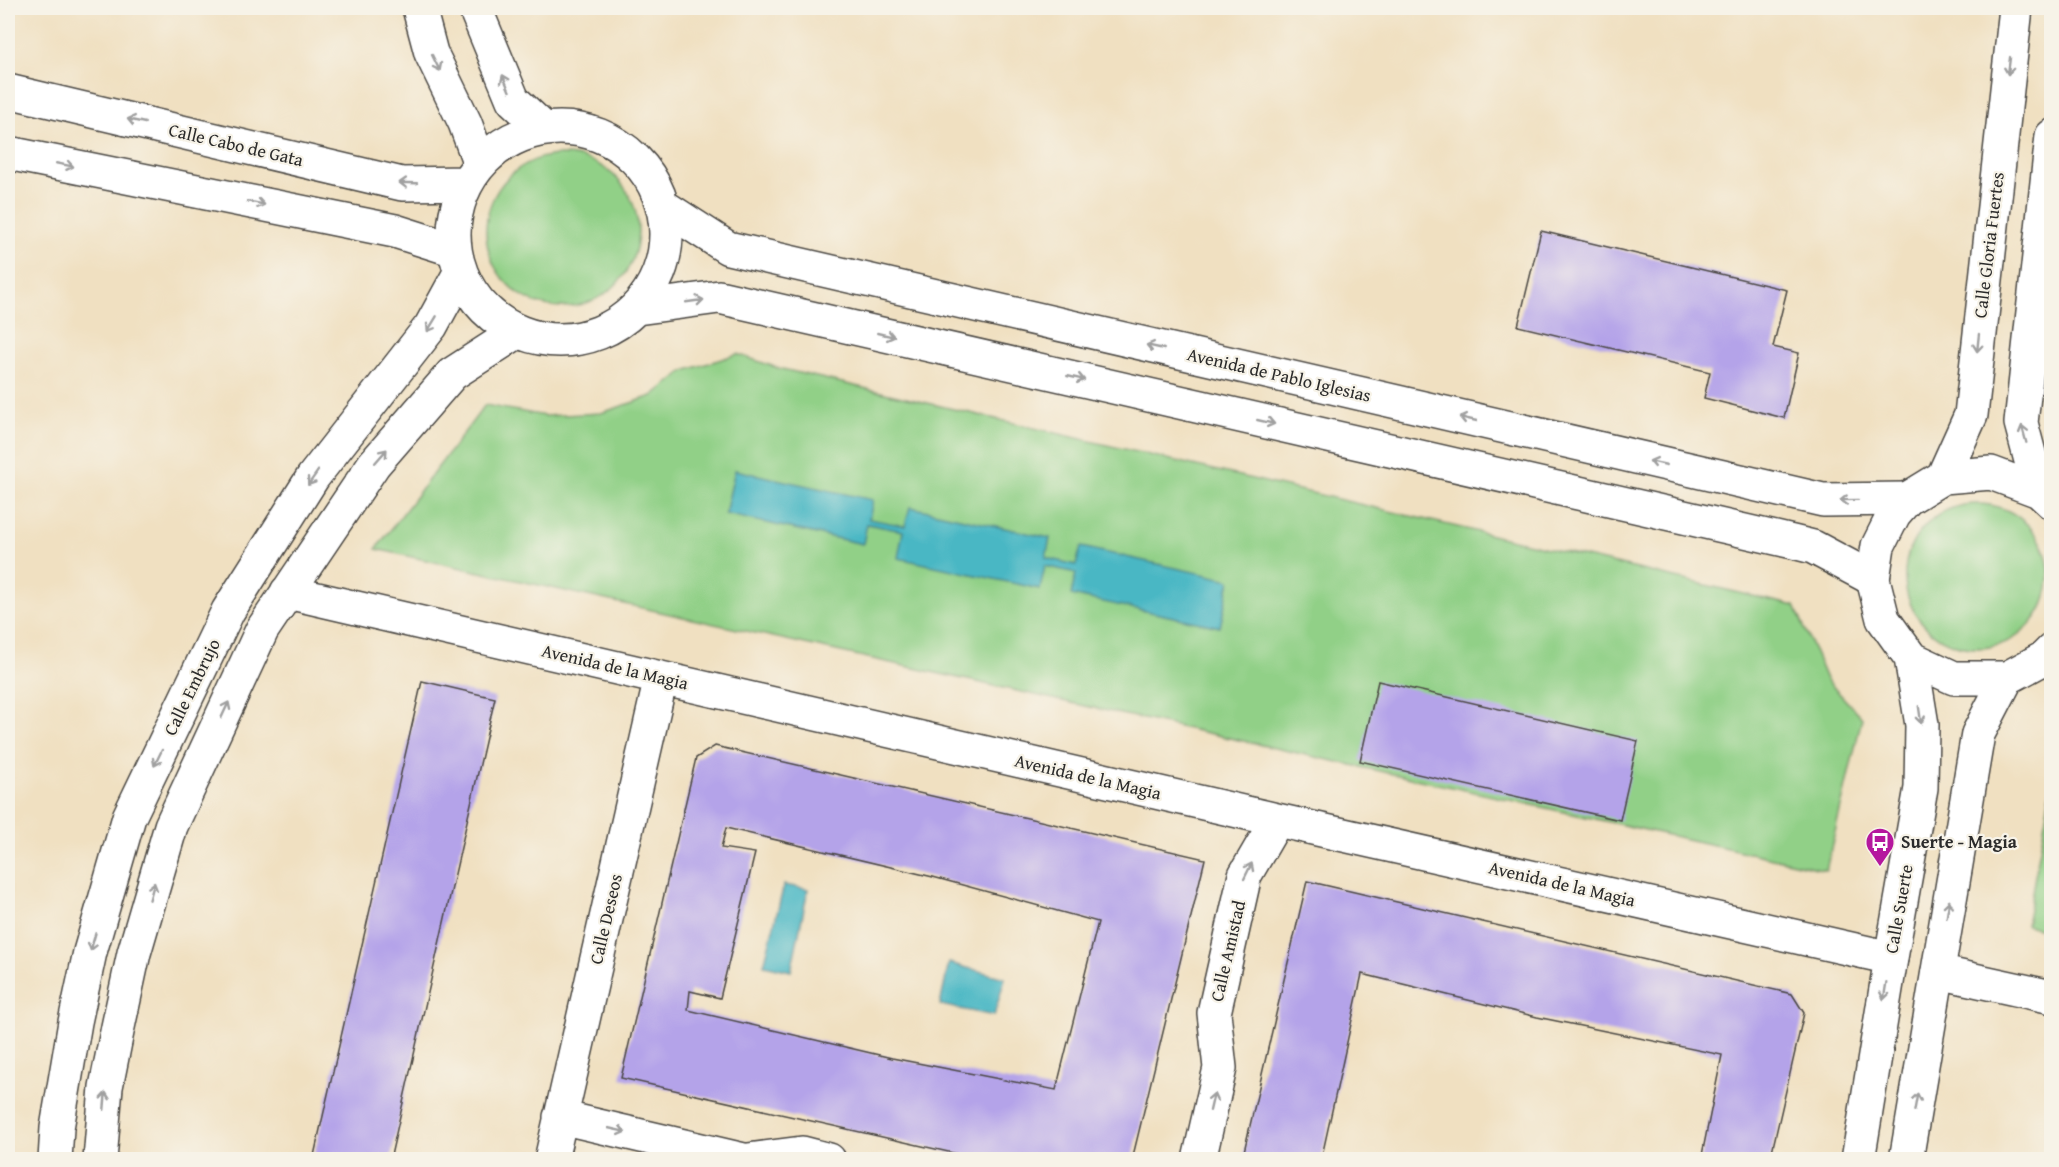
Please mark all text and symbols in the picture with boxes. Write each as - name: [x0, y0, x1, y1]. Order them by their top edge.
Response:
- one-way arrow: [430, 54, 442, 72]
- one-way arrow: [2003, 55, 2014, 75]
- one-way arrow: [500, 75, 511, 93]
- one-way arrow: [127, 115, 146, 127]
- street label: Calle Cabo de Gata: [166, 116, 307, 173]
- one-way arrow: [55, 160, 74, 171]
- street label: Calle Gloria Fuertes: [1966, 170, 2011, 320]
- one-way arrow: [399, 177, 419, 189]
- one-way arrow: [246, 198, 265, 209]
- one-way arrow: [685, 295, 704, 306]
- one-way arrow: [425, 315, 437, 332]
- one-way arrow: [875, 330, 895, 341]
- one-way arrow: [1972, 332, 1983, 352]
- one-way arrow: [1146, 340, 1165, 352]
- street label: Avenida de Pablo Iglesias: [1185, 340, 1374, 409]
- one-way arrow: [1066, 373, 1085, 385]
- one-way arrow: [1459, 412, 1478, 424]
- one-way arrow: [1256, 416, 1275, 428]
- one-way arrow: [2018, 425, 2029, 444]
- one-way arrow: [375, 448, 388, 464]
- one-way arrow: [1649, 456, 1668, 468]
- one-way arrow: [307, 470, 319, 486]
- one-way arrow: [1839, 494, 1859, 506]
- street label: Calle Embrujo: [156, 634, 227, 740]
- street label: Avenida de la Magia: [539, 637, 691, 697]
- one-way arrow: [219, 702, 231, 720]
- one-way arrow: [1915, 705, 1926, 725]
- street label: Avenida de la Magia: [1012, 747, 1164, 807]
- one-way arrow: [151, 749, 163, 767]
- bus stop icon: Suerte - Magia: [1864, 826, 1896, 868]
- place label: Suerte - Magia: [1901, 828, 2018, 855]
- street label: Avenida de la Magia: [1486, 854, 1638, 914]
- street label: Calle Suerte: [1877, 862, 1920, 956]
- one-way arrow: [1242, 863, 1254, 881]
- street label: Calle Deseos: [582, 871, 629, 967]
- one-way arrow: [147, 882, 158, 901]
- street label: Calle Amistad: [1203, 897, 1252, 1004]
- one-way arrow: [1943, 900, 1954, 920]
- one-way arrow: [87, 932, 98, 951]
- one-way arrow: [1879, 981, 1890, 1000]
- one-way arrow: [100, 1092, 111, 1112]
- one-way arrow: [1911, 1092, 1922, 1112]
- one-way arrow: [1207, 1093, 1219, 1112]
- one-way arrow: [607, 1125, 627, 1136]

